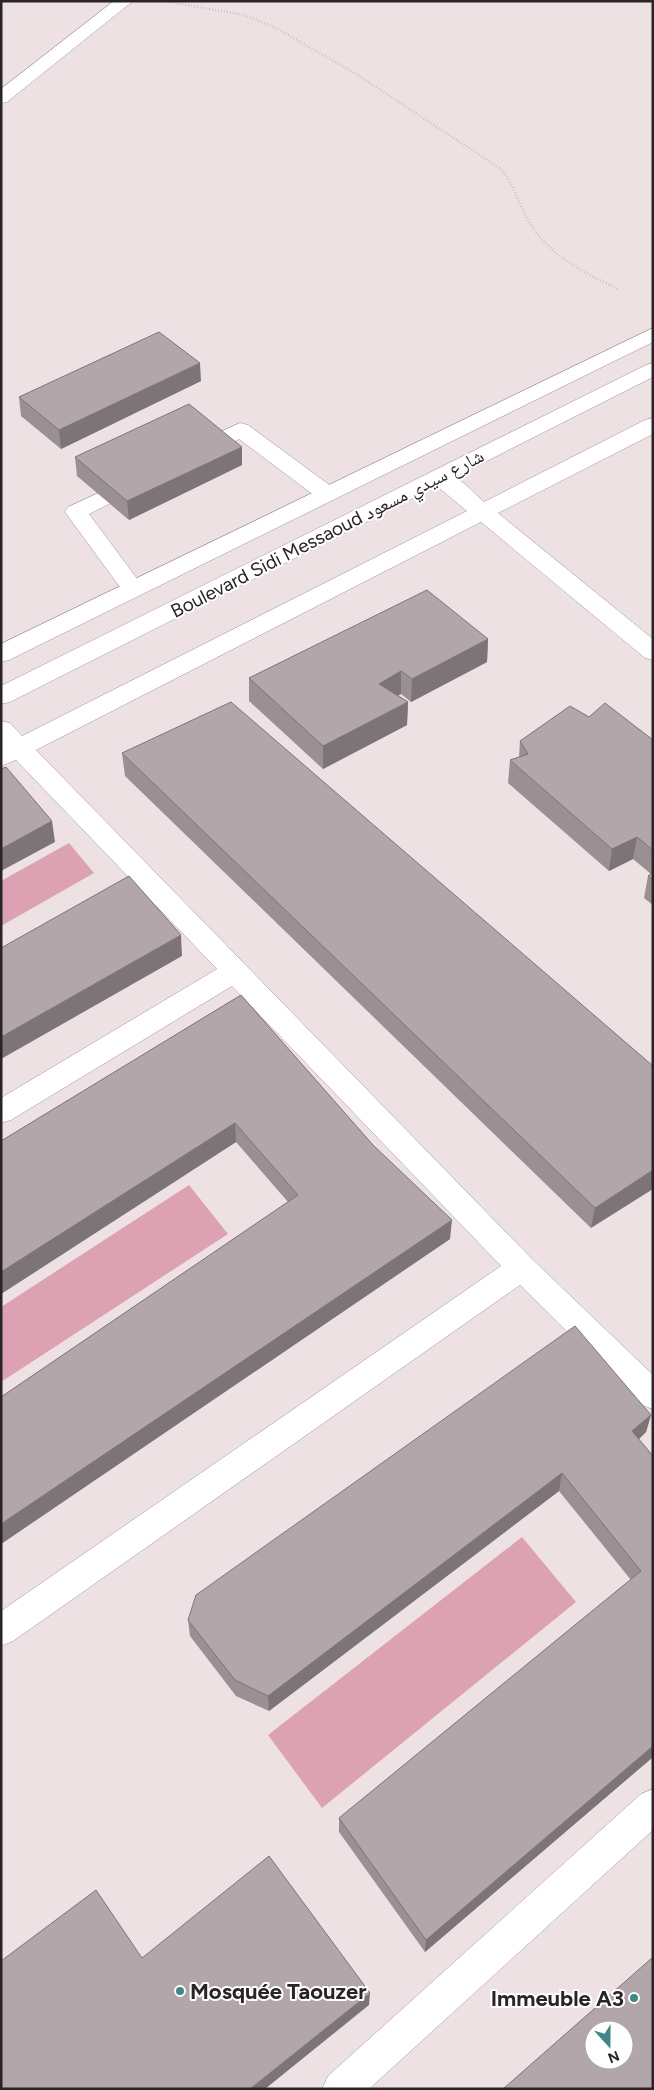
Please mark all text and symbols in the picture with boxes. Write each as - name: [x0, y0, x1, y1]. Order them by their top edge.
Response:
- street label: Boulevard Sidi Messaoud شارع سيدي مسعود: [167, 444, 489, 626]
- place label: Mosquée Taouzer: [190, 1978, 367, 2005]
- marker: Mosquée Taouzer: [174, 1985, 186, 1997]
- place label: Immeuble A3: [491, 1985, 624, 2012]
- marker: Immeuble A3: [628, 1992, 640, 2004]
- north arrow: [584, 2020, 634, 2070]
- text: N: [605, 2047, 622, 2067]

